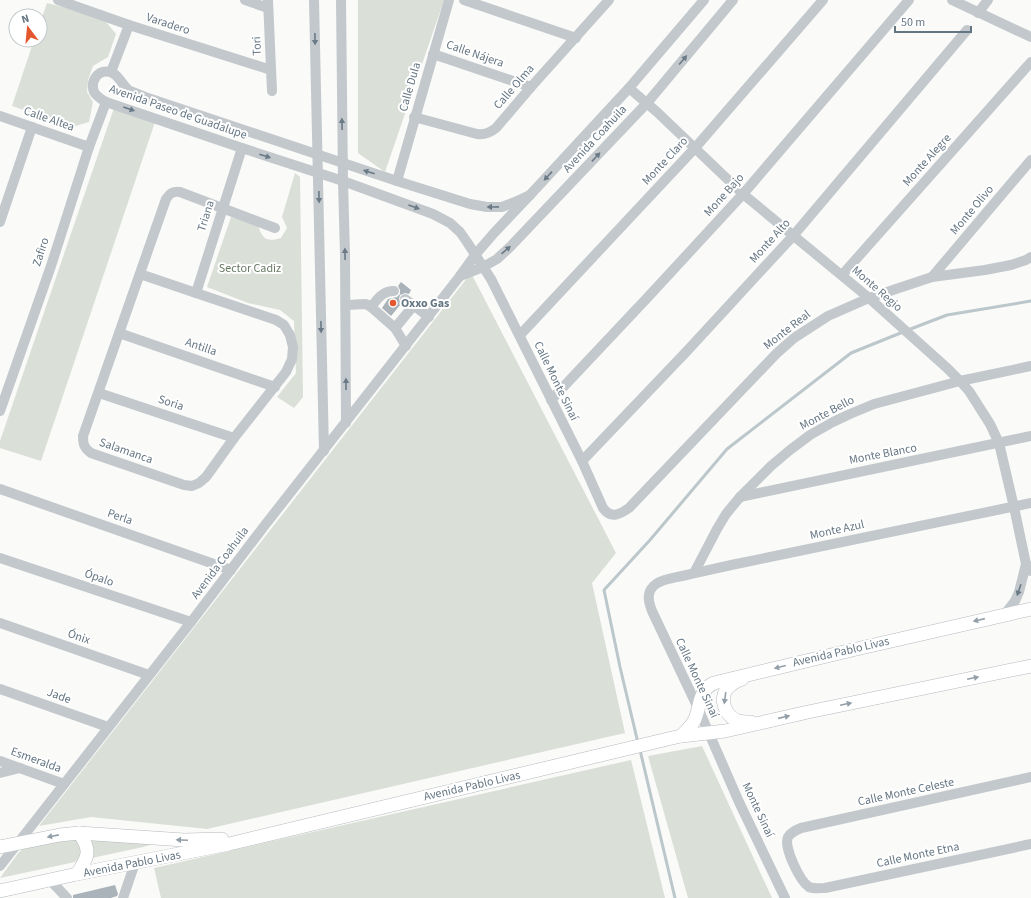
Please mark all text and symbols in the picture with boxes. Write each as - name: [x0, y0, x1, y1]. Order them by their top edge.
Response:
- north arrow: [8, 8, 48, 48]
- scale bar: [895, 8, 971, 34]
- street label: Varadero: [144, 9, 192, 39]
- text: N: [20, 11, 31, 27]
- text: 50 m: [901, 14, 925, 31]
- one-way arrow: [312, 33, 318, 46]
- street label: Tori: [248, 36, 266, 56]
- street label: Calle Nájera: [444, 36, 506, 72]
- one-way arrow: [678, 55, 687, 65]
- street label: Calle Dula: [395, 60, 425, 114]
- street label: Calle Olma: [490, 61, 538, 113]
- street label: Avenida Paseo de Guadalupe: [107, 80, 249, 144]
- street label: Avenida Coahuila: [559, 101, 631, 177]
- street label: Calle Altea: [21, 102, 77, 136]
- one-way arrow: [123, 107, 135, 113]
- one-way arrow: [339, 117, 345, 130]
- street label: Monte Alegre: [899, 130, 955, 190]
- street label: Monte Claro: [638, 133, 692, 189]
- one-way arrow: [591, 152, 601, 162]
- one-way arrow: [259, 153, 271, 159]
- one-way arrow: [362, 168, 374, 174]
- street label: Mone Bajo: [700, 170, 748, 220]
- one-way arrow: [543, 171, 553, 181]
- street label: Monte Olivo: [946, 182, 998, 238]
- one-way arrow: [316, 191, 322, 204]
- street label: Triana: [193, 198, 219, 234]
- one-way arrow: [409, 204, 421, 210]
- one-way arrow: [486, 204, 499, 210]
- street label: Monte Alto: [746, 215, 794, 267]
- street label: Zafiro: [28, 235, 54, 269]
- one-way arrow: [501, 246, 511, 255]
- one-way arrow: [342, 247, 348, 260]
- park label: Sector Cadiz: [219, 260, 281, 277]
- street label: Monte Regio: [848, 262, 906, 316]
- place label: Oxxo Gas: [401, 295, 449, 312]
- marker: Oxxo Gas: [388, 298, 398, 308]
- street label: Monte Real: [760, 306, 814, 354]
- one-way arrow: [318, 321, 324, 334]
- street label: Antilla: [183, 334, 219, 360]
- street label: Calle Monte Sinaí: [529, 338, 583, 424]
- one-way arrow: [343, 377, 349, 390]
- street label: Soria: [156, 391, 186, 415]
- street label: Monte Bello: [797, 391, 857, 435]
- street label: Salamanca: [97, 434, 155, 468]
- street label: Monte Blanco: [848, 439, 918, 469]
- street label: Perla: [105, 505, 135, 529]
- street label: Monte Azul: [808, 516, 866, 544]
- street label: Avenida Coahuila: [187, 523, 253, 603]
- street label: Ópalo: [82, 565, 116, 591]
- one-way arrow: [1016, 585, 1022, 597]
- one-way arrow: [973, 618, 985, 624]
- street label: Ónix: [65, 625, 93, 649]
- street label: Avenida Pablo Livas: [791, 633, 891, 671]
- street label: Calle Monte Sinaí: [671, 635, 723, 722]
- one-way arrow: [774, 664, 786, 670]
- one-way arrow: [967, 674, 980, 680]
- street label: Jade: [45, 684, 73, 708]
- one-way arrow: [722, 691, 728, 704]
- one-way arrow: [840, 700, 852, 706]
- one-way arrow: [778, 714, 791, 720]
- street label: Esmeralda: [8, 743, 64, 777]
- street label: Avenida Pablo Livas: [422, 767, 522, 805]
- street label: Calle Monte Celeste: [856, 774, 956, 810]
- street label: Monte Sinaí: [738, 780, 779, 841]
- one-way arrow: [47, 834, 59, 840]
- one-way arrow: [176, 836, 188, 843]
- street label: Calle Monte Etna: [875, 838, 961, 872]
- street label: Avenida Pablo Livas: [82, 846, 182, 882]

